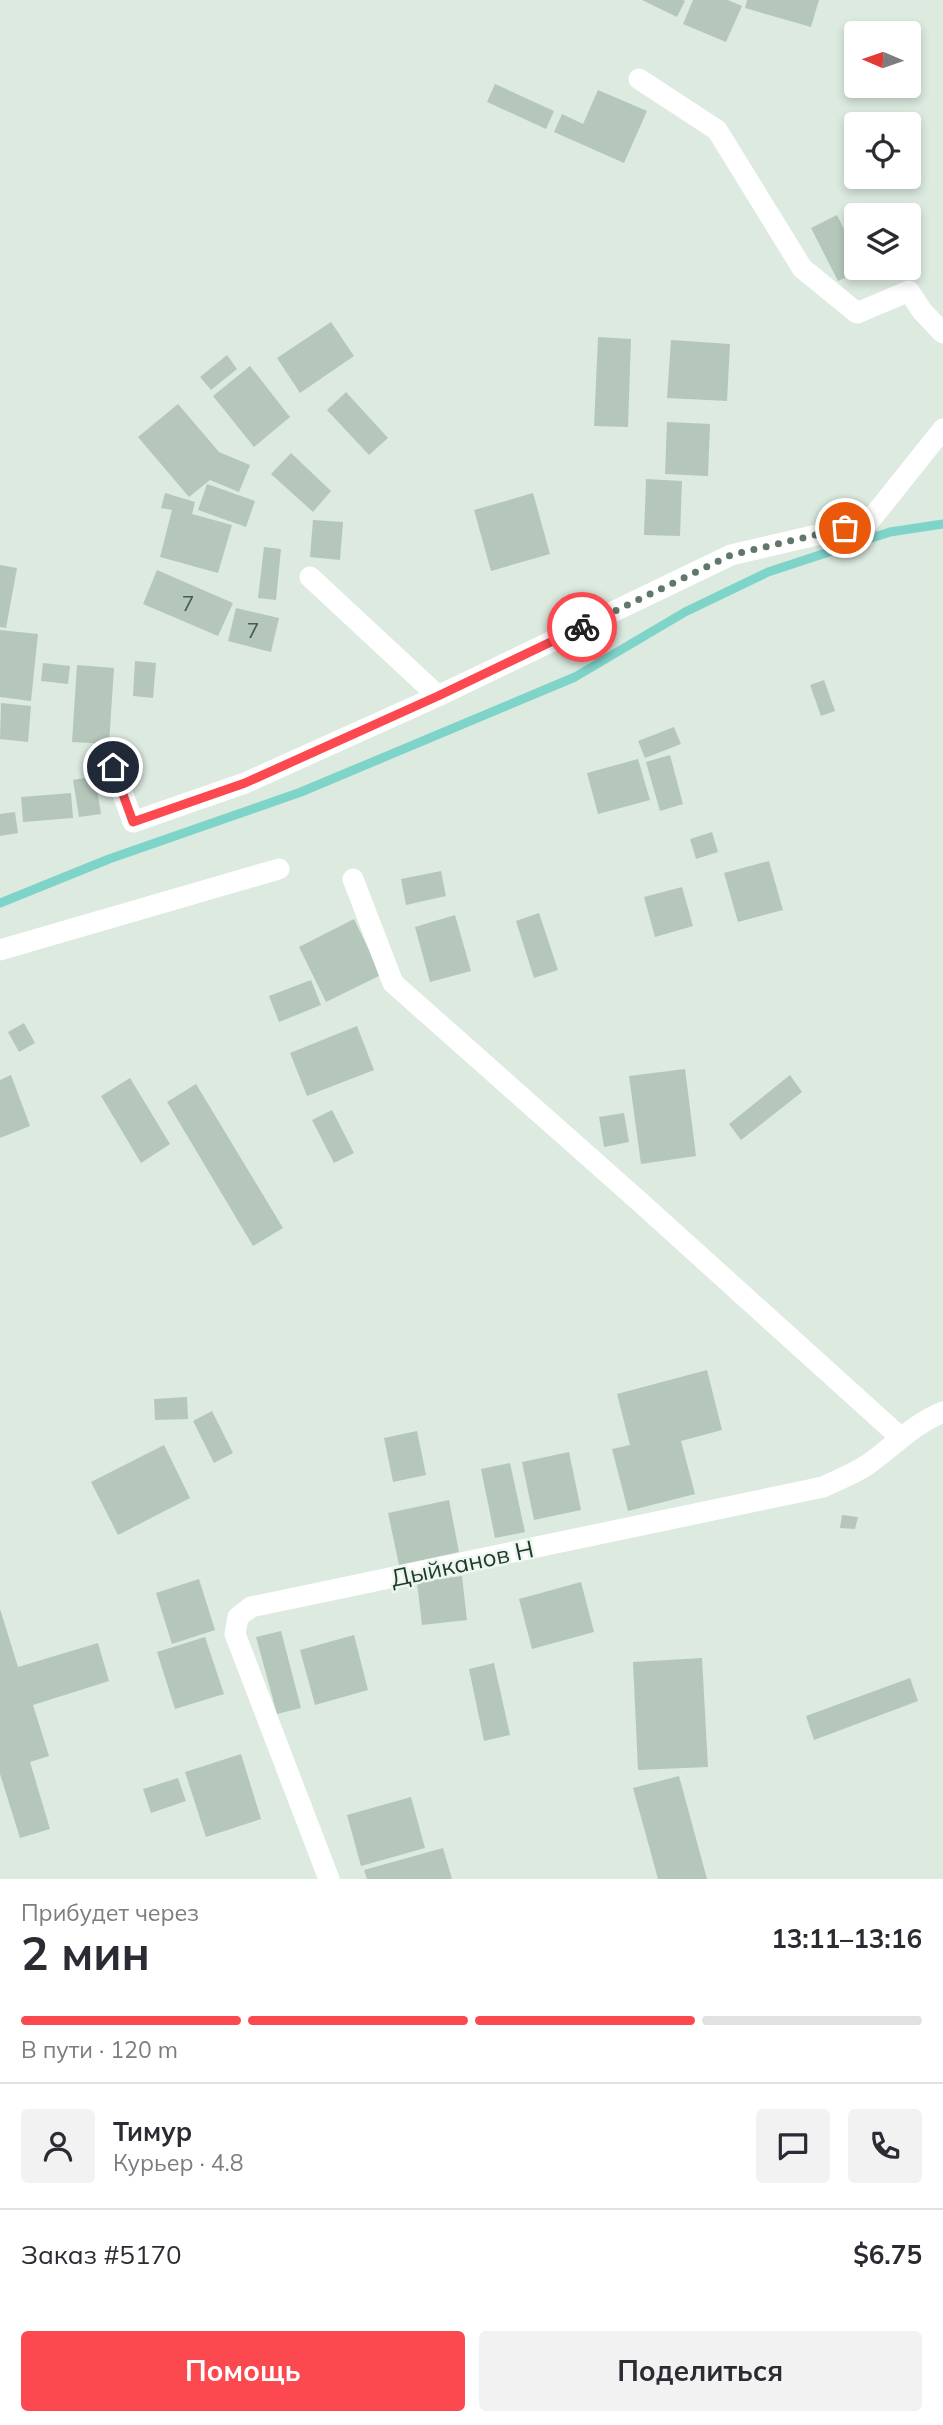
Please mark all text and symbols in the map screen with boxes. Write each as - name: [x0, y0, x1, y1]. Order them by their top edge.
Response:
- north arrow: [844, 21, 920, 98]
- map controls: [844, 21, 921, 280]
- button: locate: [844, 112, 921, 189]
- button: layers: [844, 203, 921, 280]
- pin: [815, 498, 875, 558]
- icon: bag: [826, 509, 864, 547]
- house number: 7: [182, 590, 194, 616]
- courier: [547, 592, 617, 662]
- icon: bike: [563, 608, 601, 646]
- house number: 7: [247, 617, 259, 643]
- pin: [83, 737, 143, 797]
- icon: home: [94, 748, 132, 786]
- street label: Дыйканов Н: [388, 1533, 536, 1593]
- text: Прибудет через: [21, 1898, 199, 1927]
- text: 13:11–13:16: [771, 1922, 922, 1955]
- text: 2 мин: [21, 1924, 150, 1982]
- text: В пути · 120 m: [21, 2035, 178, 2064]
- button: person: [21, 2109, 95, 2183]
- button: chat: [756, 2109, 830, 2183]
- button: phone: [848, 2109, 922, 2183]
- text: Тимур: [113, 2115, 192, 2148]
- text: Курьер · 4.8: [113, 2148, 244, 2177]
- text: Заказ #5170: [21, 2238, 182, 2271]
- text: $6.75: [853, 2238, 922, 2271]
- button: Помощь: [21, 2331, 465, 2411]
- button: Поделиться: [479, 2331, 922, 2411]

